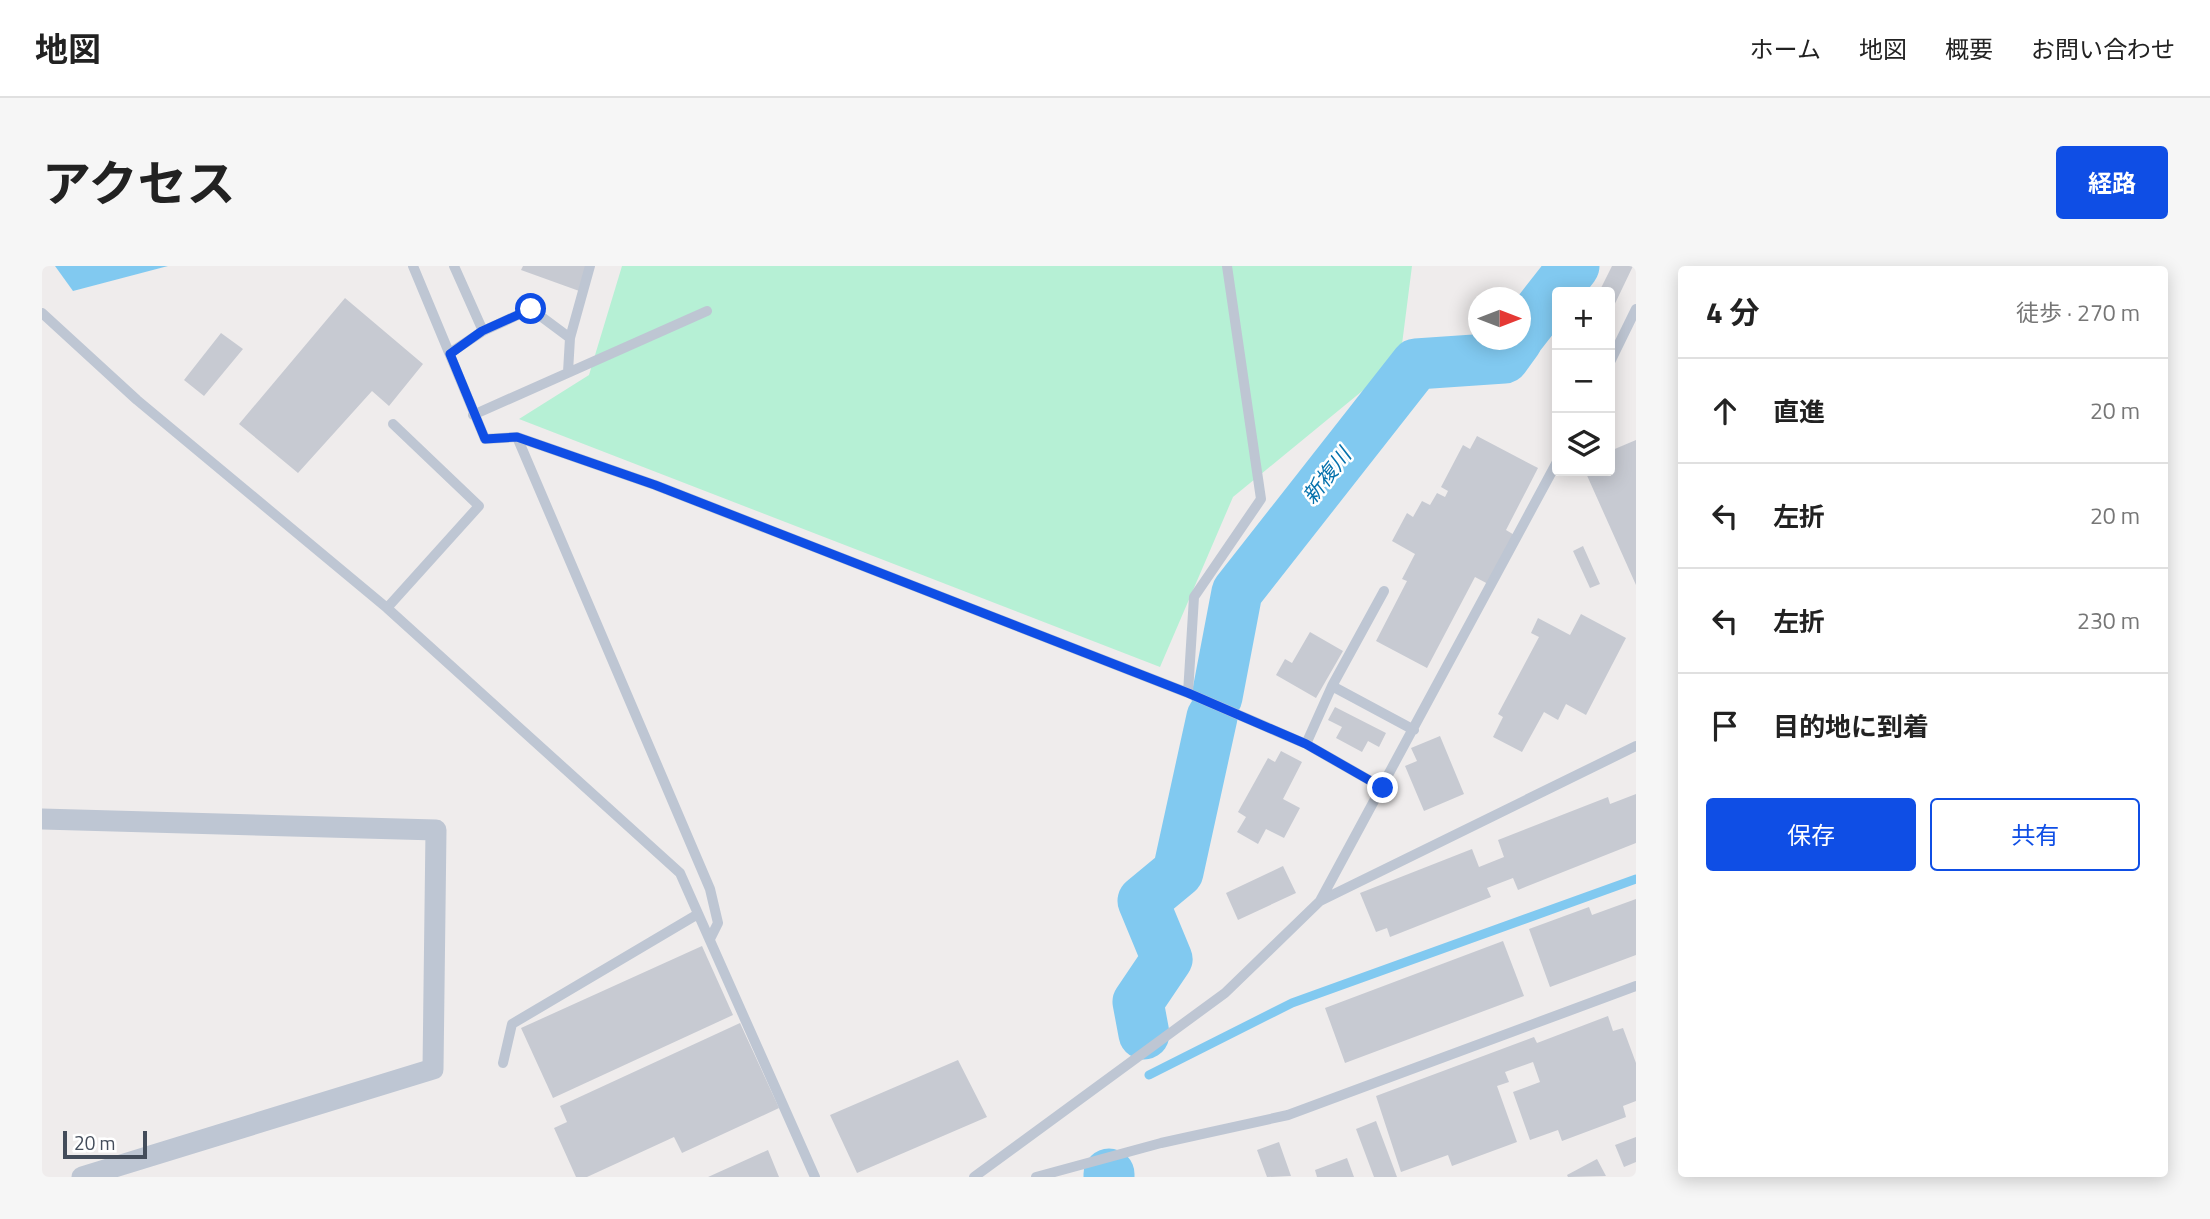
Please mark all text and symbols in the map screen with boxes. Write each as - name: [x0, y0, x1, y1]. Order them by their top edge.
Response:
- text: 地図: [35, 24, 101, 74]
- text: ホーム: [1750, 31, 1821, 67]
- text: 地図: [1859, 31, 1907, 67]
- text: 概要: [1945, 31, 1993, 67]
- text: お問い合わせ: [2031, 31, 2175, 67]
- text: アクセス: [42, 145, 236, 220]
- button: 経路: [2056, 146, 2168, 219]
- north arrow: [1468, 287, 1531, 350]
- map controls: [1552, 287, 1615, 476]
- button: +: [1552, 287, 1615, 350]
- text: 4 分: [1706, 289, 1759, 335]
- route start: [515, 293, 546, 324]
- text: 徒歩 · 270 m: [2016, 295, 2140, 330]
- button: −: [1552, 350, 1615, 413]
- icon: ahead: [1706, 392, 1744, 430]
- text: 直進: [1773, 392, 1825, 431]
- text: 20 m: [2090, 393, 2140, 428]
- button: layers: [1552, 413, 1615, 476]
- water label: 新複川: [1294, 439, 1359, 510]
- icon: left: [1706, 497, 1744, 535]
- text: 左折: [1773, 497, 1825, 536]
- text: 20 m: [2090, 498, 2140, 533]
- icon: left: [1706, 602, 1744, 640]
- text: 左折: [1773, 602, 1825, 641]
- text: 230 m: [2077, 603, 2140, 638]
- icon: arrive: [1706, 707, 1744, 745]
- text: 目的地に到着: [1773, 707, 1929, 746]
- route end: [1367, 772, 1398, 803]
- button: 保存: [1706, 798, 1916, 871]
- button: 共有: [1930, 798, 2140, 871]
- scale bar: [63, 1128, 147, 1160]
- text: 20 m: [74, 1128, 115, 1157]

